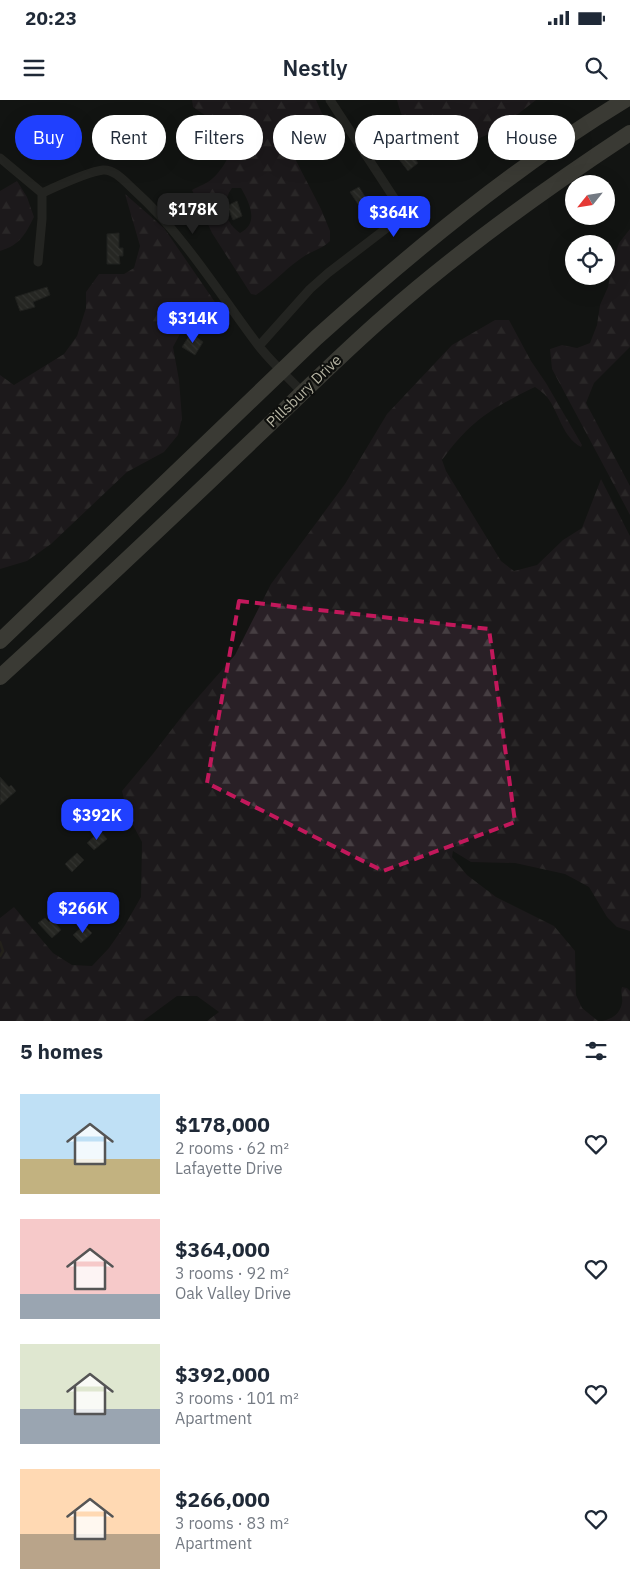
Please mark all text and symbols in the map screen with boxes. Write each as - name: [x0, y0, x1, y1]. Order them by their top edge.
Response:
- text: 20:23: [25, 6, 77, 30]
- text: Nestly: [283, 53, 347, 82]
- icon: menu: [20, 54, 48, 82]
- icon: search: [582, 54, 610, 82]
- chip: Buy: [15, 115, 82, 160]
- chip: Rent: [92, 115, 166, 160]
- chip: Filters: [176, 115, 263, 160]
- chip: New: [273, 115, 345, 160]
- chip: Apartment: [355, 115, 478, 160]
- chip: House: [488, 115, 575, 160]
- north arrow: [565, 175, 615, 225]
- map controls: [565, 175, 615, 285]
- pin: $178K: [158, 192, 228, 235]
- pin: $364K: [359, 196, 429, 238]
- text: $178K: [168, 199, 218, 219]
- text: $364K: [369, 202, 419, 222]
- button: locate: [565, 235, 615, 285]
- pin: $314K: [158, 302, 228, 344]
- text: $314K: [168, 308, 218, 328]
- street label: Pillsbury Drive: [262, 350, 345, 431]
- pin: $392K: [62, 798, 132, 841]
- text: $392K: [72, 805, 122, 825]
- pin: $266K: [48, 892, 118, 934]
- text: $266K: [58, 898, 108, 918]
- text: 5 homes: [20, 1037, 103, 1065]
- icon: filters: [582, 1037, 610, 1065]
- text: $178,000: [175, 1110, 270, 1138]
- icon: home: [60, 1114, 120, 1174]
- icon: heart: [582, 1130, 610, 1158]
- text: 2 rooms · 62 m²: [175, 1138, 289, 1158]
- text: Lafayette Drive: [175, 1158, 283, 1178]
- text: $364,000: [175, 1235, 270, 1263]
- icon: home: [60, 1239, 120, 1299]
- icon: heart: [582, 1255, 610, 1283]
- text: 3 rooms · 92 m²: [175, 1263, 289, 1283]
- text: Oak Valley Drive: [175, 1283, 291, 1303]
- text: $392,000: [175, 1360, 270, 1388]
- icon: home: [60, 1364, 120, 1424]
- icon: heart: [582, 1380, 610, 1408]
- text: 3 rooms · 101 m²: [175, 1388, 299, 1408]
- text: Apartment: [175, 1408, 252, 1428]
- text: $266,000: [175, 1485, 270, 1513]
- icon: home: [60, 1489, 120, 1549]
- icon: heart: [582, 1505, 610, 1533]
- text: 3 rooms · 83 m²: [175, 1513, 289, 1533]
- text: Apartment: [175, 1533, 252, 1553]

